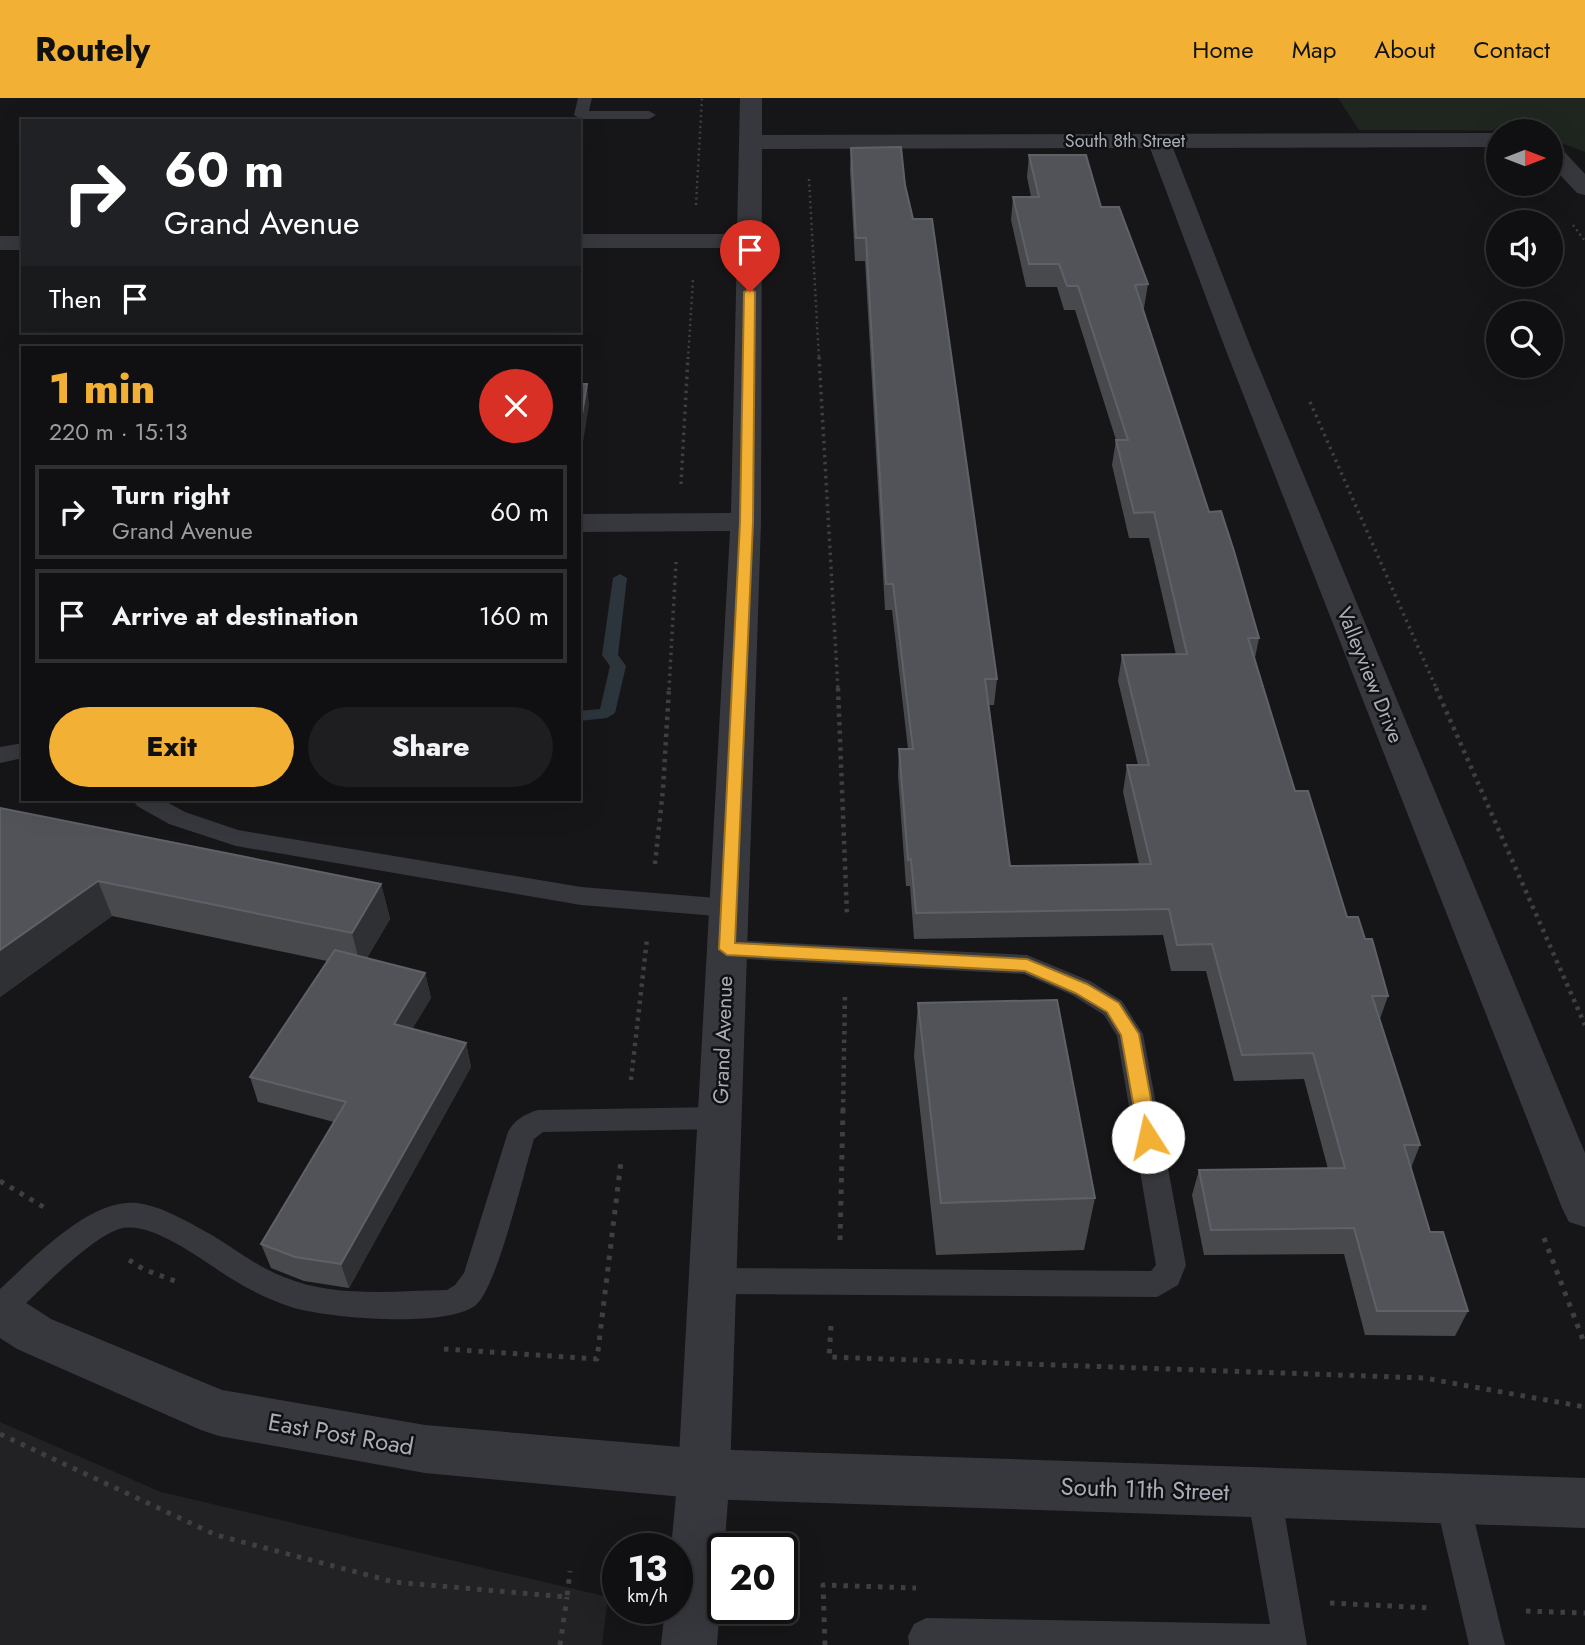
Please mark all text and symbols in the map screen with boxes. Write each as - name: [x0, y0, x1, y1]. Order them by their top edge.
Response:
- text: Routely: [35, 26, 150, 73]
- text: Home: [1192, 32, 1254, 67]
- text: Map: [1292, 32, 1336, 67]
- text: About: [1374, 32, 1435, 67]
- text: Contact: [1473, 32, 1550, 67]
- north arrow: [1486, 119, 1563, 196]
- map controls: [1486, 119, 1563, 378]
- street label: South 8th Street: [1065, 128, 1186, 154]
- text: 60 m: [164, 135, 284, 205]
- icon: right: [49, 147, 140, 238]
- text: Grand Avenue: [164, 200, 360, 246]
- button: sound: [1486, 210, 1563, 287]
- pin: [720, 220, 780, 292]
- icon: arrive: [731, 231, 769, 269]
- text: Then: [49, 280, 102, 318]
- icon: arrive: [116, 280, 154, 318]
- button: search: [1486, 301, 1563, 378]
- text: 1 min: [49, 358, 155, 419]
- button: close: [479, 369, 553, 443]
- text: 220 m · 15:13: [49, 415, 188, 449]
- text: Turn right: [112, 476, 230, 514]
- icon: right: [53, 493, 91, 531]
- text: 60 m: [490, 493, 549, 531]
- text: Grand Avenue: [112, 514, 253, 548]
- icon: arrive: [53, 597, 91, 635]
- text: Arrive at destination: [112, 597, 359, 635]
- text: 160 m: [479, 597, 549, 635]
- street label: Valleyview Drive: [1329, 602, 1411, 748]
- button: Exit: [49, 707, 294, 787]
- button: Share: [308, 707, 553, 787]
- street label: Grand Avenue: [706, 975, 740, 1105]
- position arrow: [1111, 1100, 1185, 1174]
- street label: East Post Road: [265, 1404, 417, 1464]
- street label: South 11th Street: [1060, 1469, 1230, 1509]
- speed limit sign: 20: [707, 1533, 798, 1624]
- text: 13: [628, 1544, 667, 1594]
- text: km/h: [627, 1583, 668, 1609]

